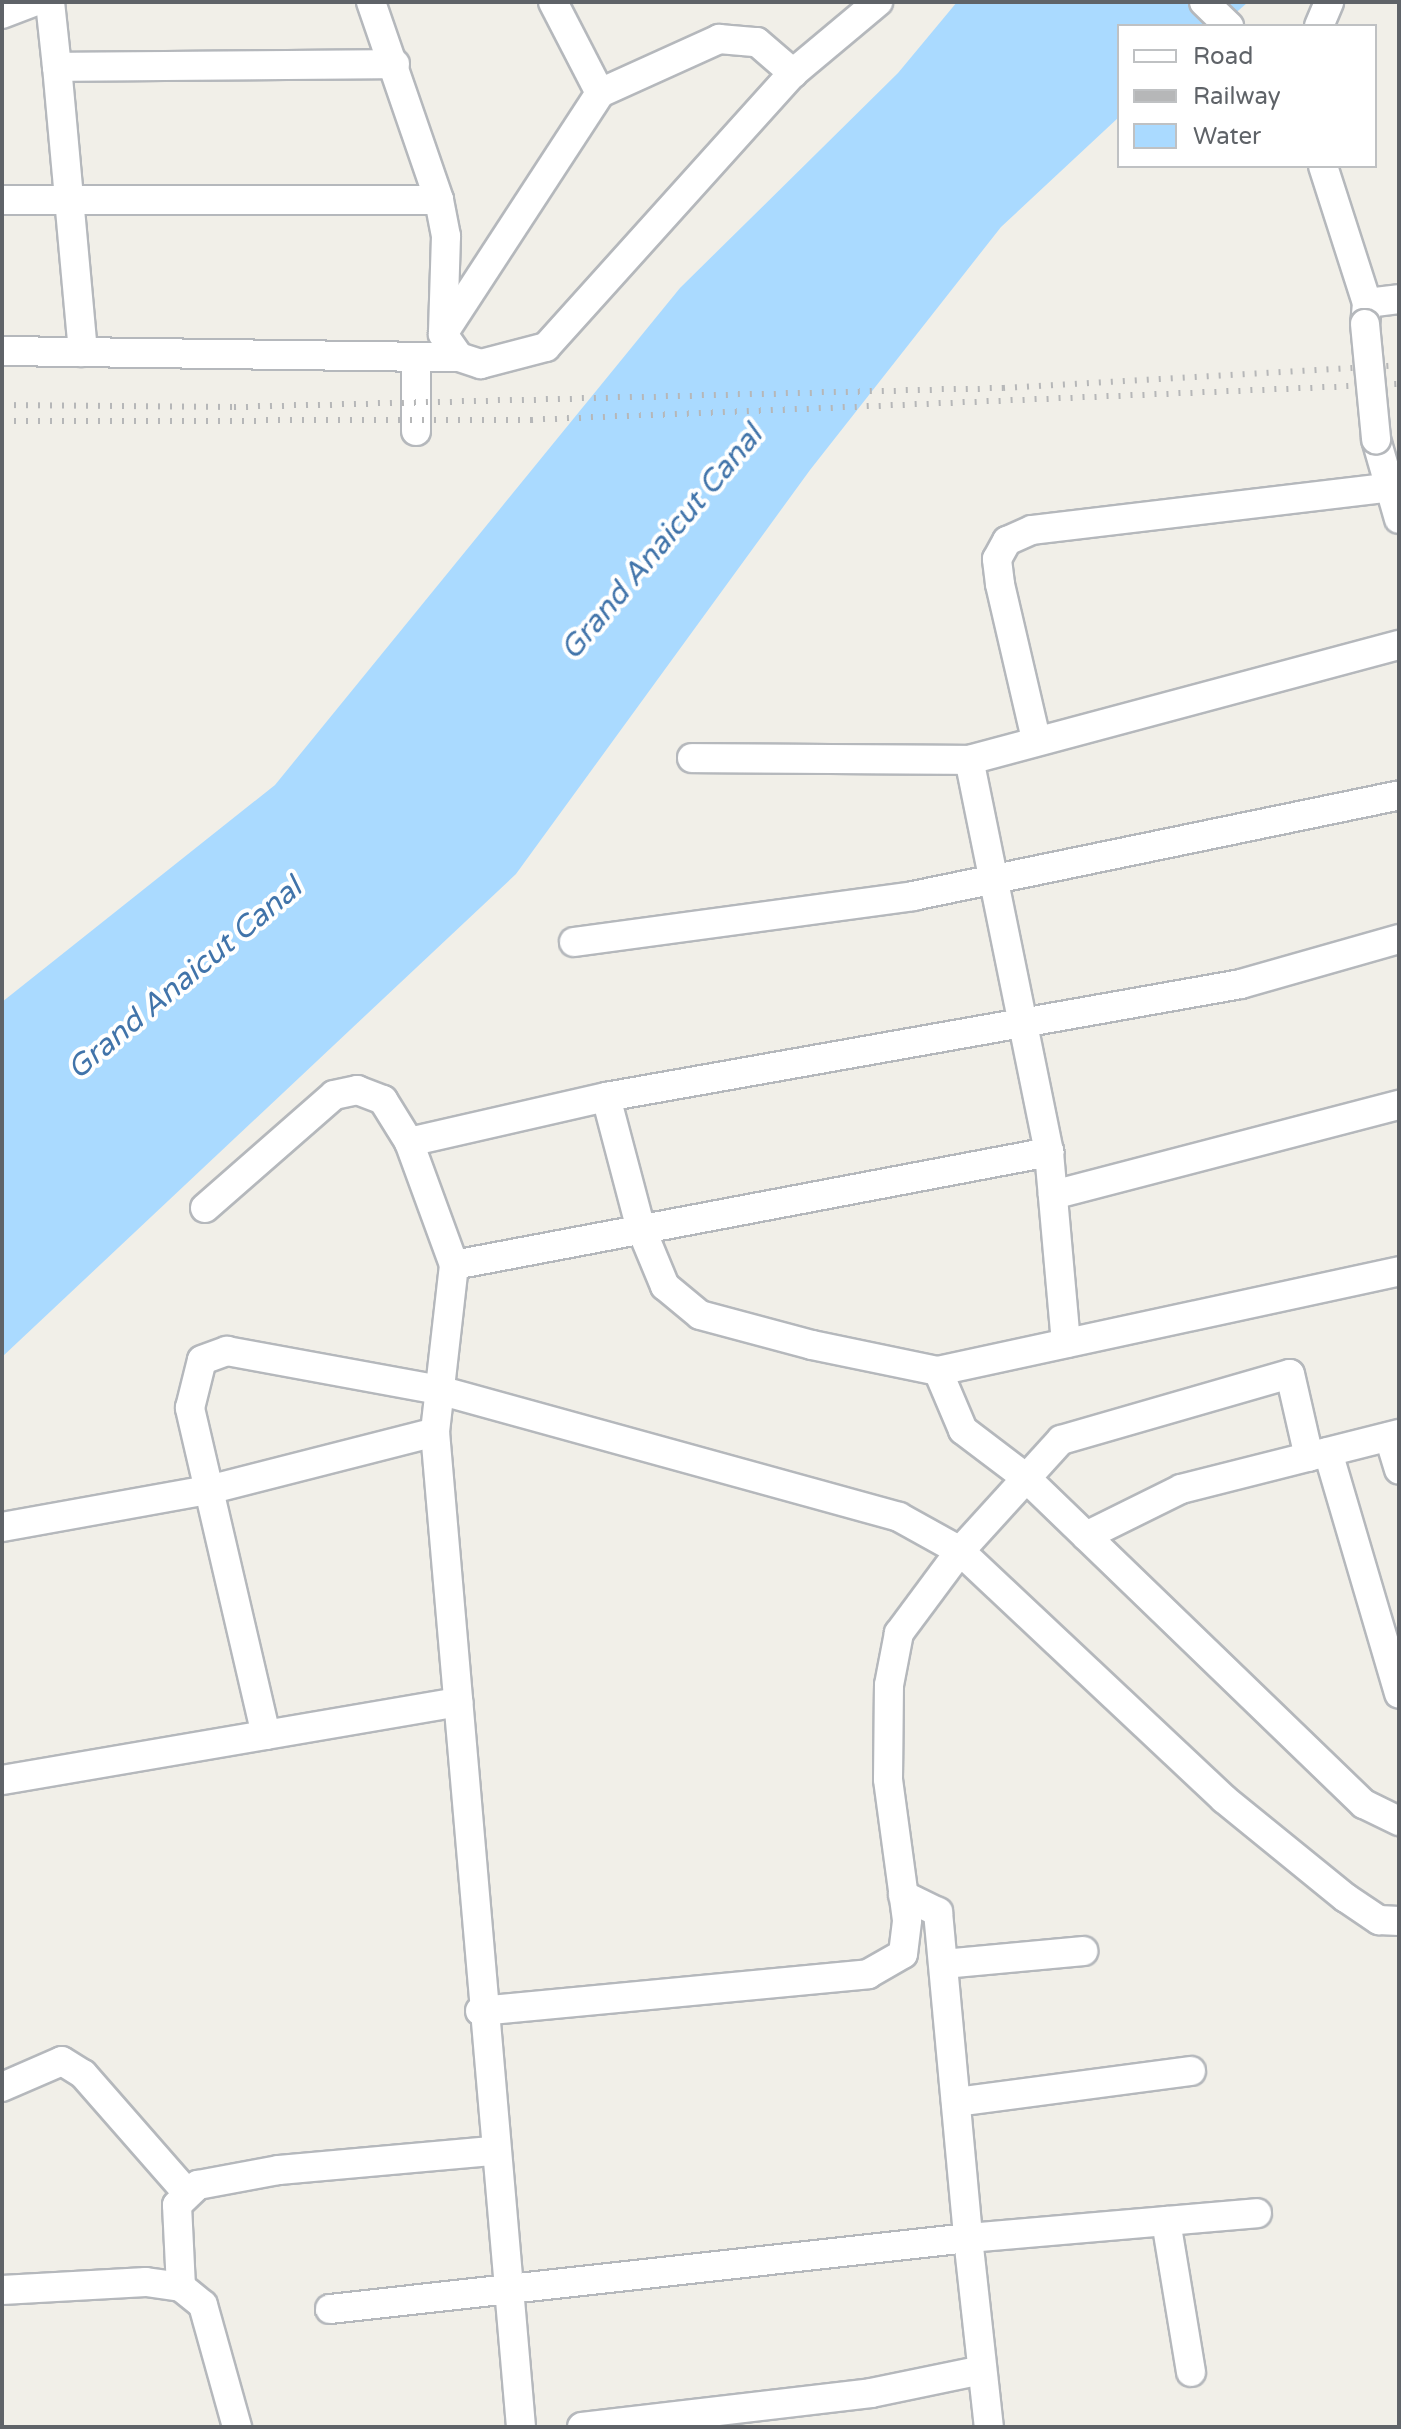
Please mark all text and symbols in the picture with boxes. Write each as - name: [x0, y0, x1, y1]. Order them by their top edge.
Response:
- legend: [1117, 24, 1377, 168]
- text: Road: [1193, 42, 1253, 71]
- text: Railway: [1193, 82, 1281, 111]
- text: Water: [1193, 122, 1261, 151]
- water label: Grand Anaicut Canal: [553, 419, 771, 667]
- water label: Grand Anaicut Canal: [61, 870, 309, 1088]

